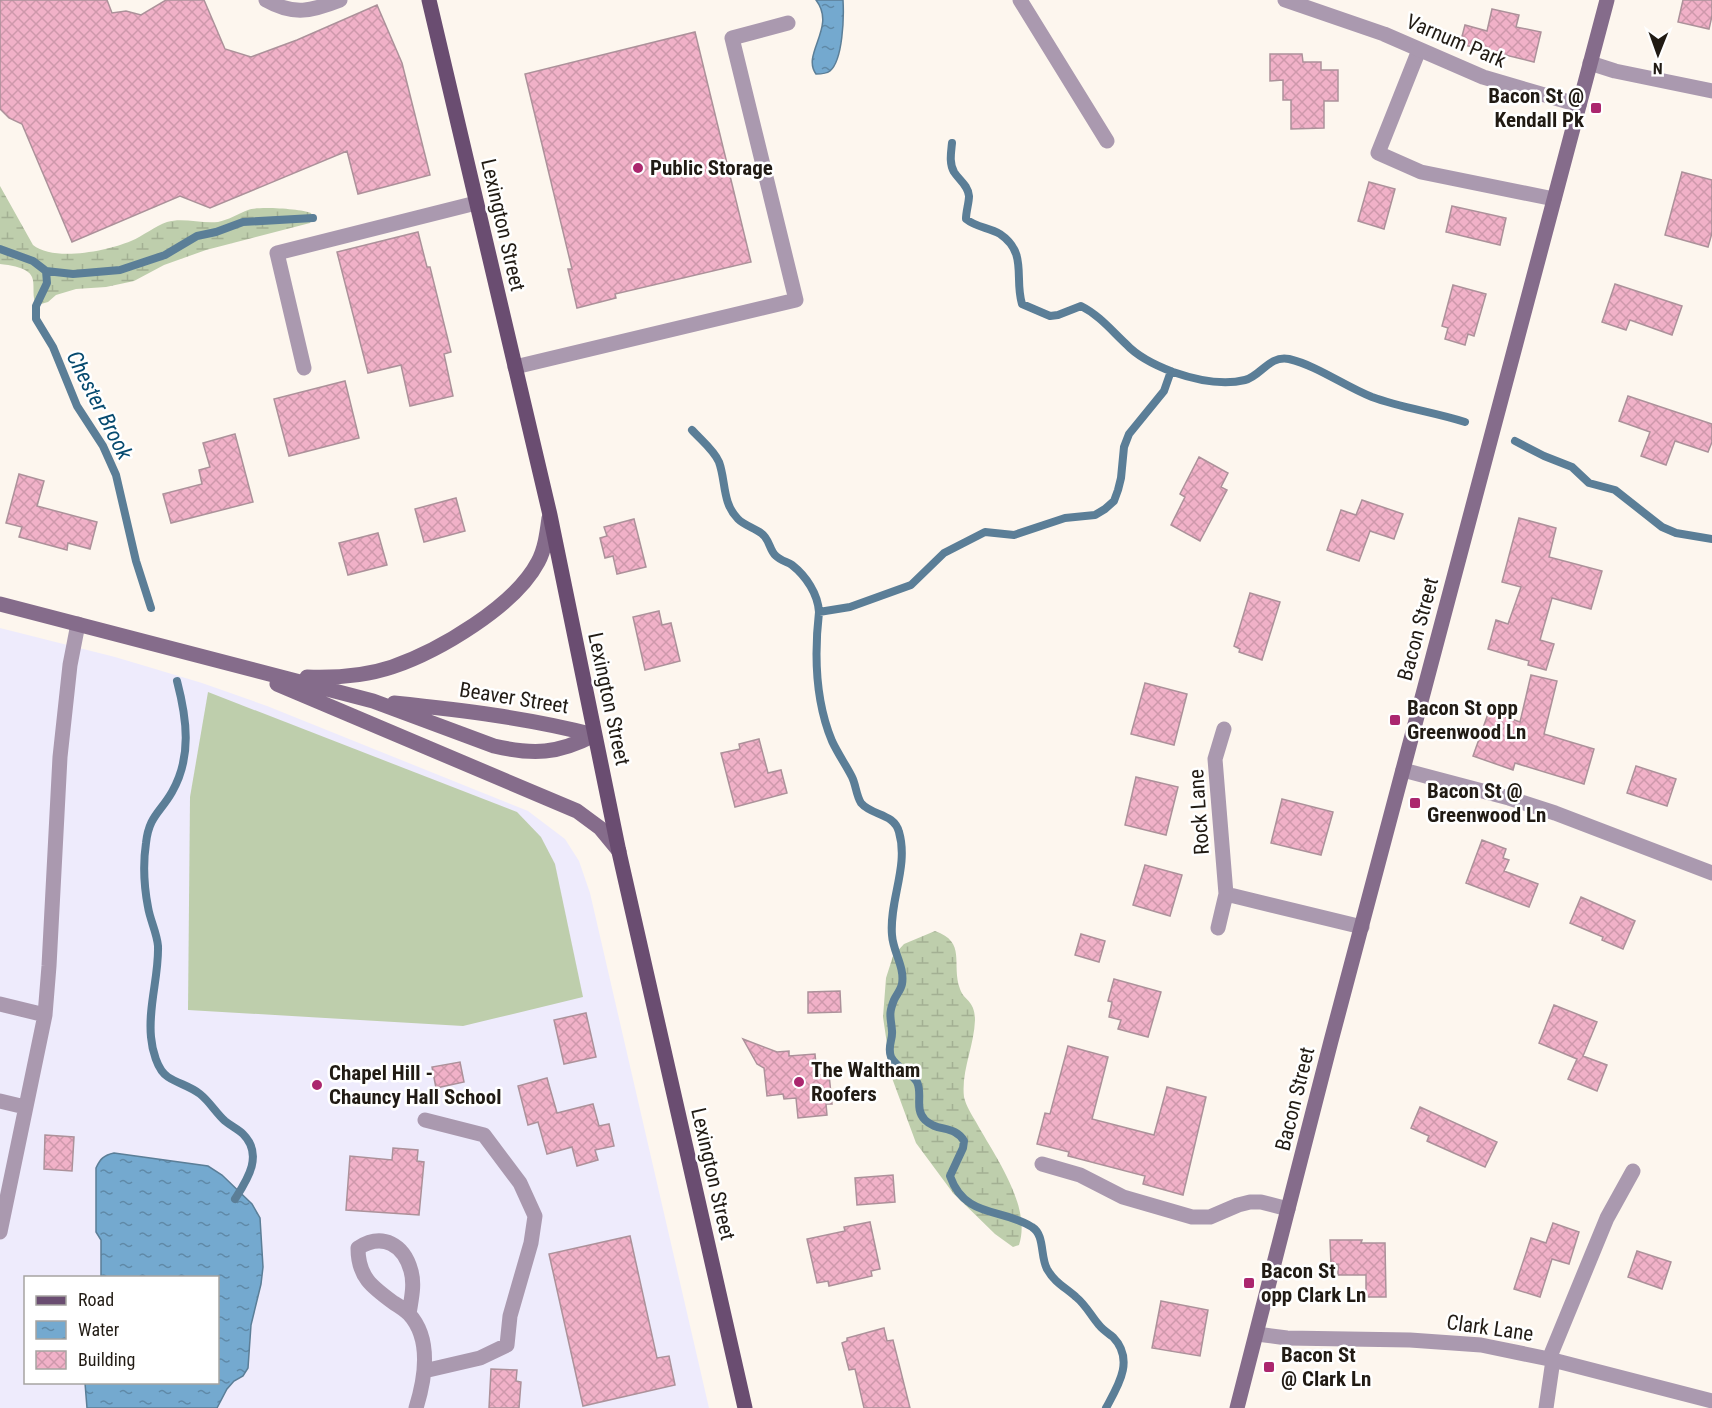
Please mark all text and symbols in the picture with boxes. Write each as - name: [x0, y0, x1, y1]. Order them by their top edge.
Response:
- street label: Varnum Park: [1402, 9, 1510, 73]
- north arrow: [1628, 24, 1688, 84]
- text: N: [1653, 59, 1663, 78]
- place label: Bacon St @ Kendall Pk: [1488, 84, 1585, 132]
- marker: Bacon St @ Kendall Pk: [1589, 101, 1603, 115]
- street label: Lexington Street: [476, 156, 530, 294]
- place label: Public Storage: [650, 156, 773, 180]
- marker: Public Storage: [631, 161, 645, 175]
- water label: Chester Brook: [61, 347, 138, 464]
- street label: Bacon Street: [1393, 575, 1443, 683]
- street label: Lexington Street: [583, 630, 635, 768]
- street label: Beaver Street: [458, 678, 570, 718]
- place label: Bacon St opp Greenwood Ln: [1407, 696, 1526, 744]
- marker: Bacon St opp Greenwood Ln: [1388, 713, 1402, 727]
- street label: Rock Lane: [1184, 768, 1214, 856]
- place label: Bacon St @ Greenwood Ln: [1427, 779, 1546, 827]
- marker: Bacon St @ Greenwood Ln: [1408, 796, 1422, 810]
- street label: Bacon Street: [1271, 1045, 1319, 1153]
- place label: The Waltham Roofers: [811, 1058, 920, 1106]
- place label: Chapel Hill - Chauncy Hall School: [329, 1061, 501, 1109]
- marker: The Waltham Roofers: [792, 1075, 806, 1089]
- marker: Chapel Hill - Chauncy Hall School: [310, 1078, 324, 1092]
- street label: Lexington Street: [686, 1105, 740, 1243]
- place label: Bacon St opp Clark Ln: [1261, 1259, 1366, 1307]
- legend: [24, 1276, 219, 1384]
- marker: Bacon St opp Clark Ln: [1242, 1276, 1256, 1290]
- text: Road: [78, 1289, 114, 1310]
- street label: Clark Lane: [1445, 1310, 1535, 1346]
- text: Water: [78, 1319, 120, 1340]
- place label: Bacon St @ Clark Ln: [1281, 1343, 1371, 1391]
- text: Building: [78, 1349, 135, 1370]
- marker: Bacon St @ Clark Ln: [1262, 1360, 1276, 1374]

